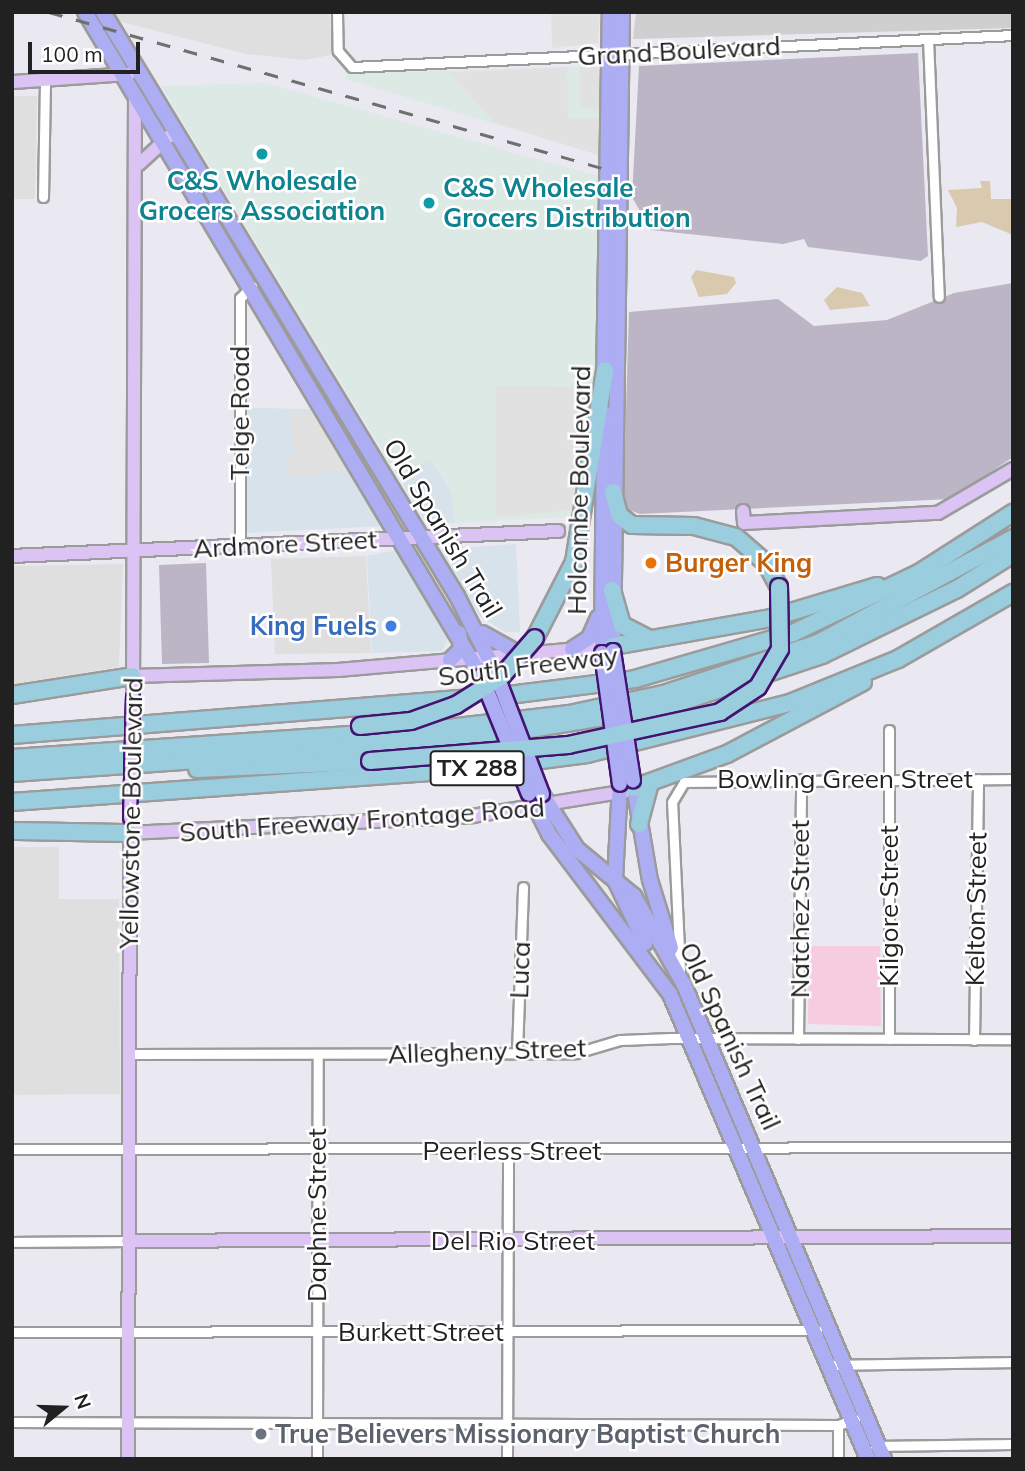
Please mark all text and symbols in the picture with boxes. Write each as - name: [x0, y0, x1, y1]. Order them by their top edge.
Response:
- scale bar: [32, 28, 144, 72]
- street label: Grand Boulevard: [577, 30, 781, 72]
- text: 100 m: [41, 41, 103, 67]
- marker: C&S Wholesale Grocers Association: [254, 146, 270, 162]
- place label: C&S Wholesale Grocers Association: [139, 165, 385, 227]
- place label: C&S Wholesale Grocers Distribution: [443, 172, 691, 234]
- marker: C&S Wholesale Grocers Distribution: [421, 195, 437, 211]
- street label: Telge Road: [224, 346, 256, 480]
- street label: Holcombe Boulevard: [561, 365, 597, 615]
- street label: Old Spanish Trail: [377, 433, 509, 623]
- street label: Ardmore Street: [192, 524, 378, 564]
- place label: Burger King: [665, 547, 812, 579]
- marker: Burger King: [643, 555, 659, 571]
- place label: King Fuels: [250, 610, 377, 642]
- marker: King Fuels: [383, 618, 399, 634]
- street label: South Freeway: [437, 640, 619, 692]
- street label: Yellowstone Boulevard: [113, 677, 149, 949]
- road number: TX 288: [428, 748, 526, 788]
- street label: Bowling Green Street: [717, 763, 973, 795]
- street label: South Freeway Frontage Road: [178, 792, 546, 848]
- street label: Natchez Street: [784, 820, 816, 998]
- street label: Kilgore Street: [873, 825, 905, 987]
- street label: Kelton Street: [959, 832, 993, 986]
- street label: Old Spanish Trail: [673, 937, 787, 1135]
- street label: Luca: [503, 941, 537, 999]
- street label: Allegheny Street: [387, 1032, 587, 1070]
- street label: Daphne Street: [301, 1128, 333, 1302]
- street label: Peerless Street: [423, 1135, 601, 1167]
- street label: Del Rio Street: [431, 1225, 595, 1257]
- street label: Burkett Street: [338, 1316, 504, 1348]
- north arrow: [28, 1373, 98, 1443]
- text: N: [69, 1390, 97, 1412]
- place label: True Believers Missionary Baptist Church: [275, 1418, 780, 1450]
- marker: True Believers Missionary Baptist Church: [253, 1426, 269, 1442]

